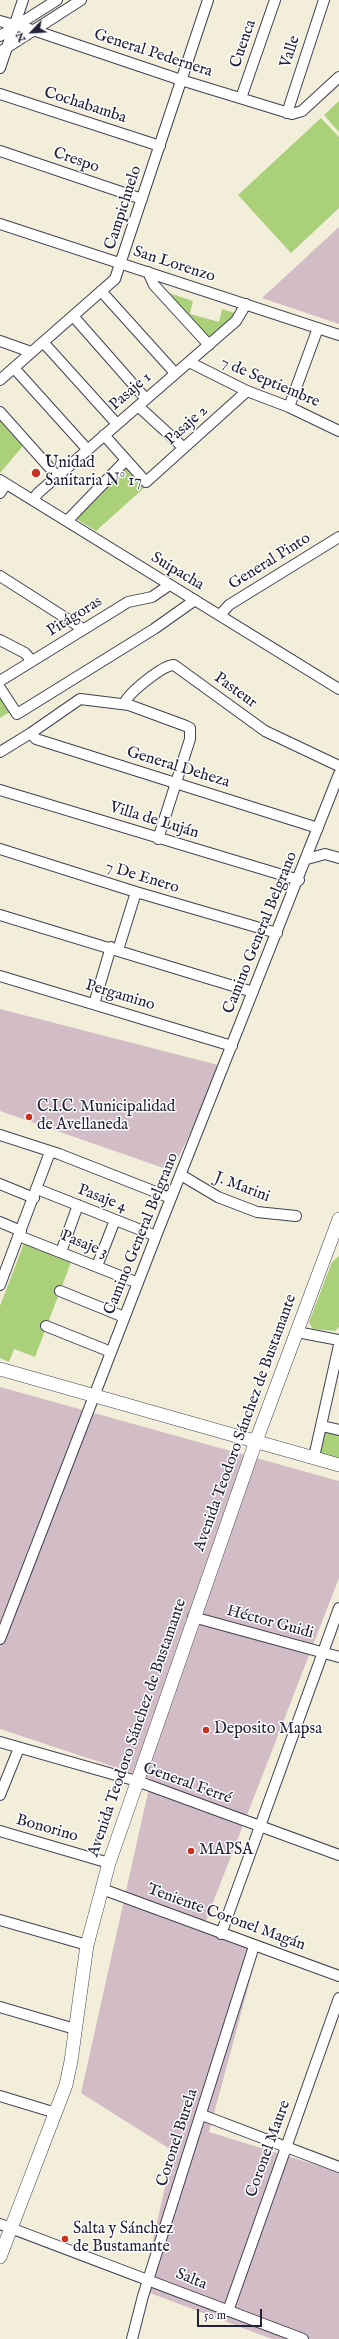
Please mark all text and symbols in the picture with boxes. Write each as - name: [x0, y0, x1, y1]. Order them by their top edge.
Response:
- north arrow: [12, 12, 52, 52]
- street label: Cuenca: [227, 18, 261, 70]
- street label: General Pedernera: [91, 26, 215, 82]
- text: N: [13, 30, 29, 44]
- street label: Valle: [277, 34, 305, 70]
- street label: Cochabamba: [41, 84, 129, 128]
- street label: Crespo: [50, 144, 102, 178]
- street label: Campichuelo: [101, 163, 147, 253]
- street label: San Lorenzo: [131, 243, 217, 287]
- street label: 7 de Septiembre: [218, 354, 322, 412]
- street label: Pasaje 1: [106, 369, 156, 415]
- street label: Pasaje 2: [162, 402, 212, 450]
- place label: Unidad Sanitaria N° 17: [45, 454, 142, 492]
- marker: Unidad Sanitaria N° 17: [30, 467, 42, 479]
- street label: General Pinto: [226, 529, 314, 595]
- street label: Suipacha: [147, 549, 207, 595]
- street label: Pitágoras: [44, 593, 106, 641]
- street label: Pasteur: [210, 669, 260, 713]
- street label: General Deheza: [124, 743, 232, 793]
- street label: Villa de Luján: [107, 798, 201, 844]
- street label: Camino General Belgrano: [220, 849, 302, 1017]
- street label: 7 De Enero: [103, 858, 181, 898]
- street label: Pergamino: [83, 976, 157, 1016]
- place label: C.I.C. Municipalidad de Avellaneda: [37, 1098, 175, 1136]
- marker: C.I.C. Municipalidad de Avellaneda: [24, 1112, 34, 1122]
- street label: Camino General Belgrano: [101, 1150, 183, 1318]
- street label: J. Marini: [212, 1169, 272, 1207]
- street label: Pasaje 4: [75, 1181, 129, 1217]
- street label: Pasaje 3: [58, 1227, 110, 1263]
- street label: Avenida Teodoro Sánchez de Bustamante: [190, 1292, 302, 1554]
- street label: Avenida Teodoro Sánchez de Bustamante: [85, 1596, 191, 1860]
- street label: Héctor Guidi: [224, 1602, 316, 1644]
- place label: Deposito Mapsa: [214, 1720, 322, 1740]
- marker: Deposito Mapsa: [201, 1725, 211, 1735]
- street label: General Ferré: [140, 1759, 234, 1809]
- street label: Bonorino: [14, 1811, 80, 1847]
- place label: MAPSA: [199, 1841, 253, 1861]
- marker: MAPSA: [186, 1846, 196, 1856]
- street label: Teniente Coronel Magán: [144, 1880, 308, 1956]
- street label: Coronel Burela: [153, 2087, 203, 2189]
- street label: Coronel Maure: [243, 2098, 295, 2200]
- place label: Salta y Sánchez de Bustamante: [73, 2220, 173, 2258]
- marker: Salta y Sánchez de Bustamante: [60, 2234, 70, 2244]
- street label: Salta: [173, 2265, 209, 2295]
- scale bar: [199, 2301, 264, 2327]
- text: 50 m: [204, 2308, 226, 2323]

